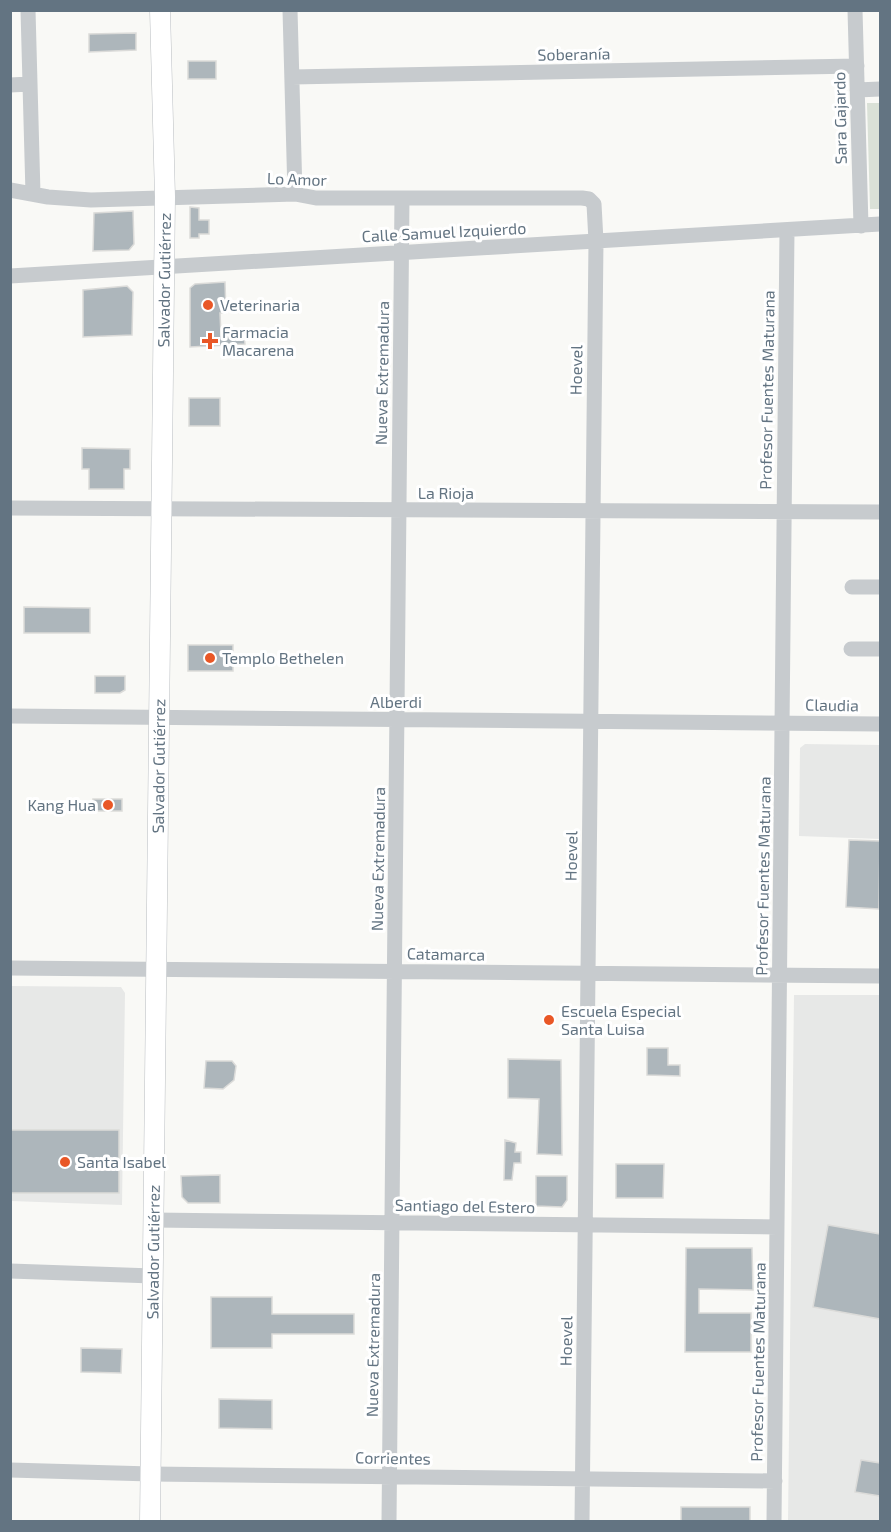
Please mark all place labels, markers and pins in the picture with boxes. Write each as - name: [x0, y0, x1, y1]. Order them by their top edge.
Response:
- place label: Veterinaria: [220, 295, 300, 314]
- marker: Veterinaria: [201, 298, 215, 312]
- place label: Farmacia Macarena: [222, 322, 294, 359]
- marker: Farmacia Macarena: [203, 334, 217, 348]
- place label: Templo Bethelen: [222, 648, 344, 667]
- marker: Templo Bethelen: [203, 651, 217, 665]
- place label: Kang Hua: [27, 795, 96, 814]
- marker: Kang Hua: [101, 798, 115, 812]
- place label: Escuela Especial Santa Luisa: [561, 1001, 681, 1038]
- marker: Escuela Especial Santa Luisa: [542, 1013, 556, 1027]
- place label: Santa Isabel: [77, 1152, 166, 1171]
- marker: Santa Isabel: [58, 1155, 72, 1169]

